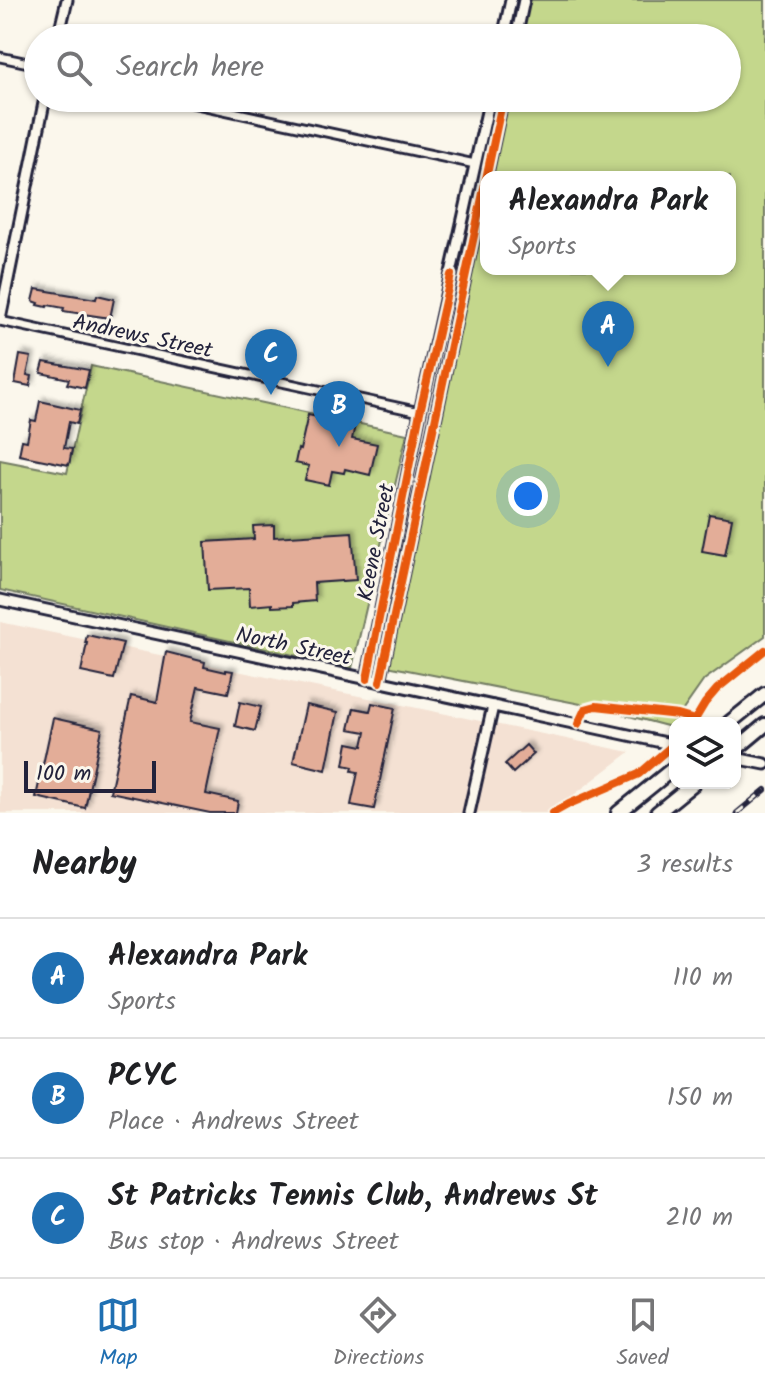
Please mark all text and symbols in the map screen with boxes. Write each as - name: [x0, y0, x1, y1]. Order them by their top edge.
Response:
- search box: [24, 24, 741, 112]
- text: Search here: [116, 44, 264, 92]
- icon: search: [52, 46, 96, 90]
- popup: [480, 171, 736, 275]
- text: Alexandra Park: [509, 178, 707, 226]
- text: Sports: [509, 226, 576, 268]
- pin: A: [582, 301, 634, 367]
- street label: Andrews Street: [69, 306, 216, 369]
- pin: C: [245, 329, 297, 395]
- pin: B: [313, 381, 365, 447]
- your location: [508, 476, 548, 516]
- street label: Keene Street: [349, 480, 406, 604]
- street label: North Street: [233, 618, 355, 677]
- map controls: [669, 717, 741, 789]
- button: layers: [669, 717, 741, 789]
- scale bar: [24, 757, 156, 793]
- text: 100 m: [36, 757, 91, 792]
- text: Nearby: [32, 838, 137, 892]
- text: 3 results: [636, 844, 733, 886]
- text: Alexandra Park: [108, 933, 307, 981]
- text: A: [50, 957, 66, 999]
- text: 110 m: [673, 957, 733, 999]
- text: Sports: [108, 981, 176, 1023]
- text: PCYC: [108, 1053, 178, 1101]
- text: B: [50, 1077, 66, 1119]
- text: 150 m: [667, 1077, 733, 1119]
- text: Place · Andrews Street: [108, 1101, 359, 1143]
- text: St Patricks Tennis Club, Andrews St: [108, 1173, 598, 1221]
- text: C: [50, 1197, 66, 1239]
- text: 210 m: [666, 1197, 733, 1239]
- text: Bus stop · Andrews Street: [108, 1221, 399, 1263]
- tab: Map: [96, 1293, 140, 1376]
- tab: Directions: [333, 1293, 424, 1376]
- tab: Saved: [617, 1293, 669, 1376]

